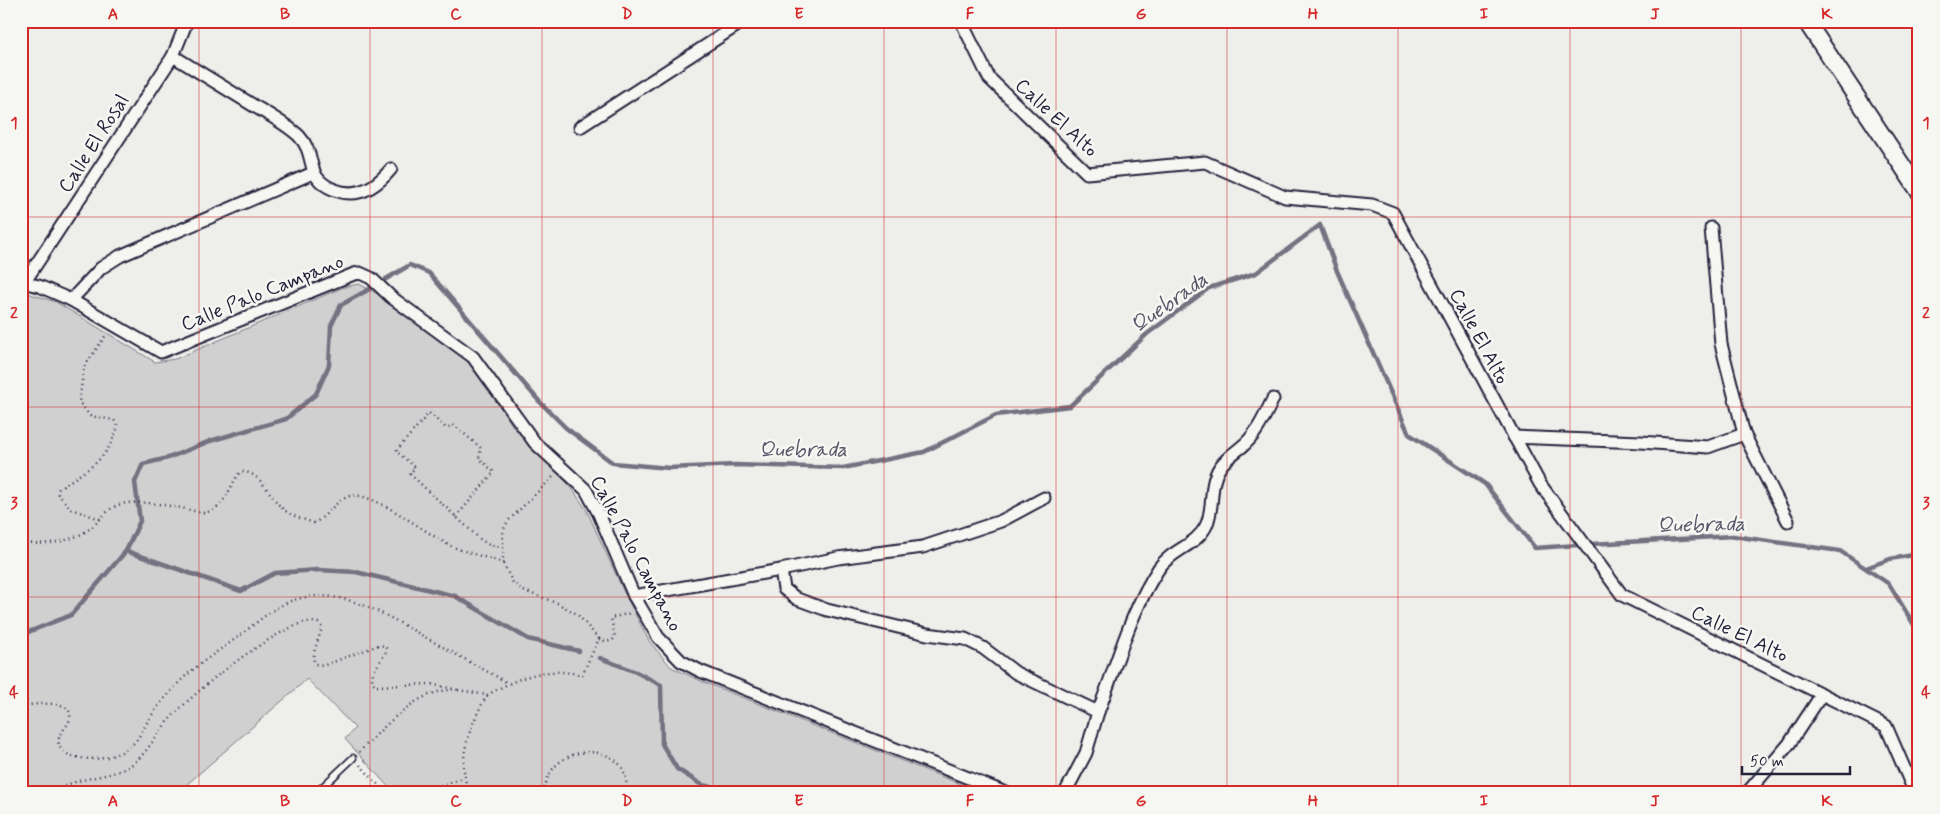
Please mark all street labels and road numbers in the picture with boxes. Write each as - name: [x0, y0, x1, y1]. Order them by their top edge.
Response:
- street label: Calle El Alto: [1008, 72, 1104, 164]
- street label: Calle El Rosal: [52, 89, 136, 198]
- street label: Calle Palo Campano: [177, 248, 348, 338]
- street label: Calle El Alto: [1442, 284, 1515, 389]
- street label: Calle Palo Campano: [583, 471, 688, 637]
- street label: Calle El Alto: [1686, 599, 1792, 669]

